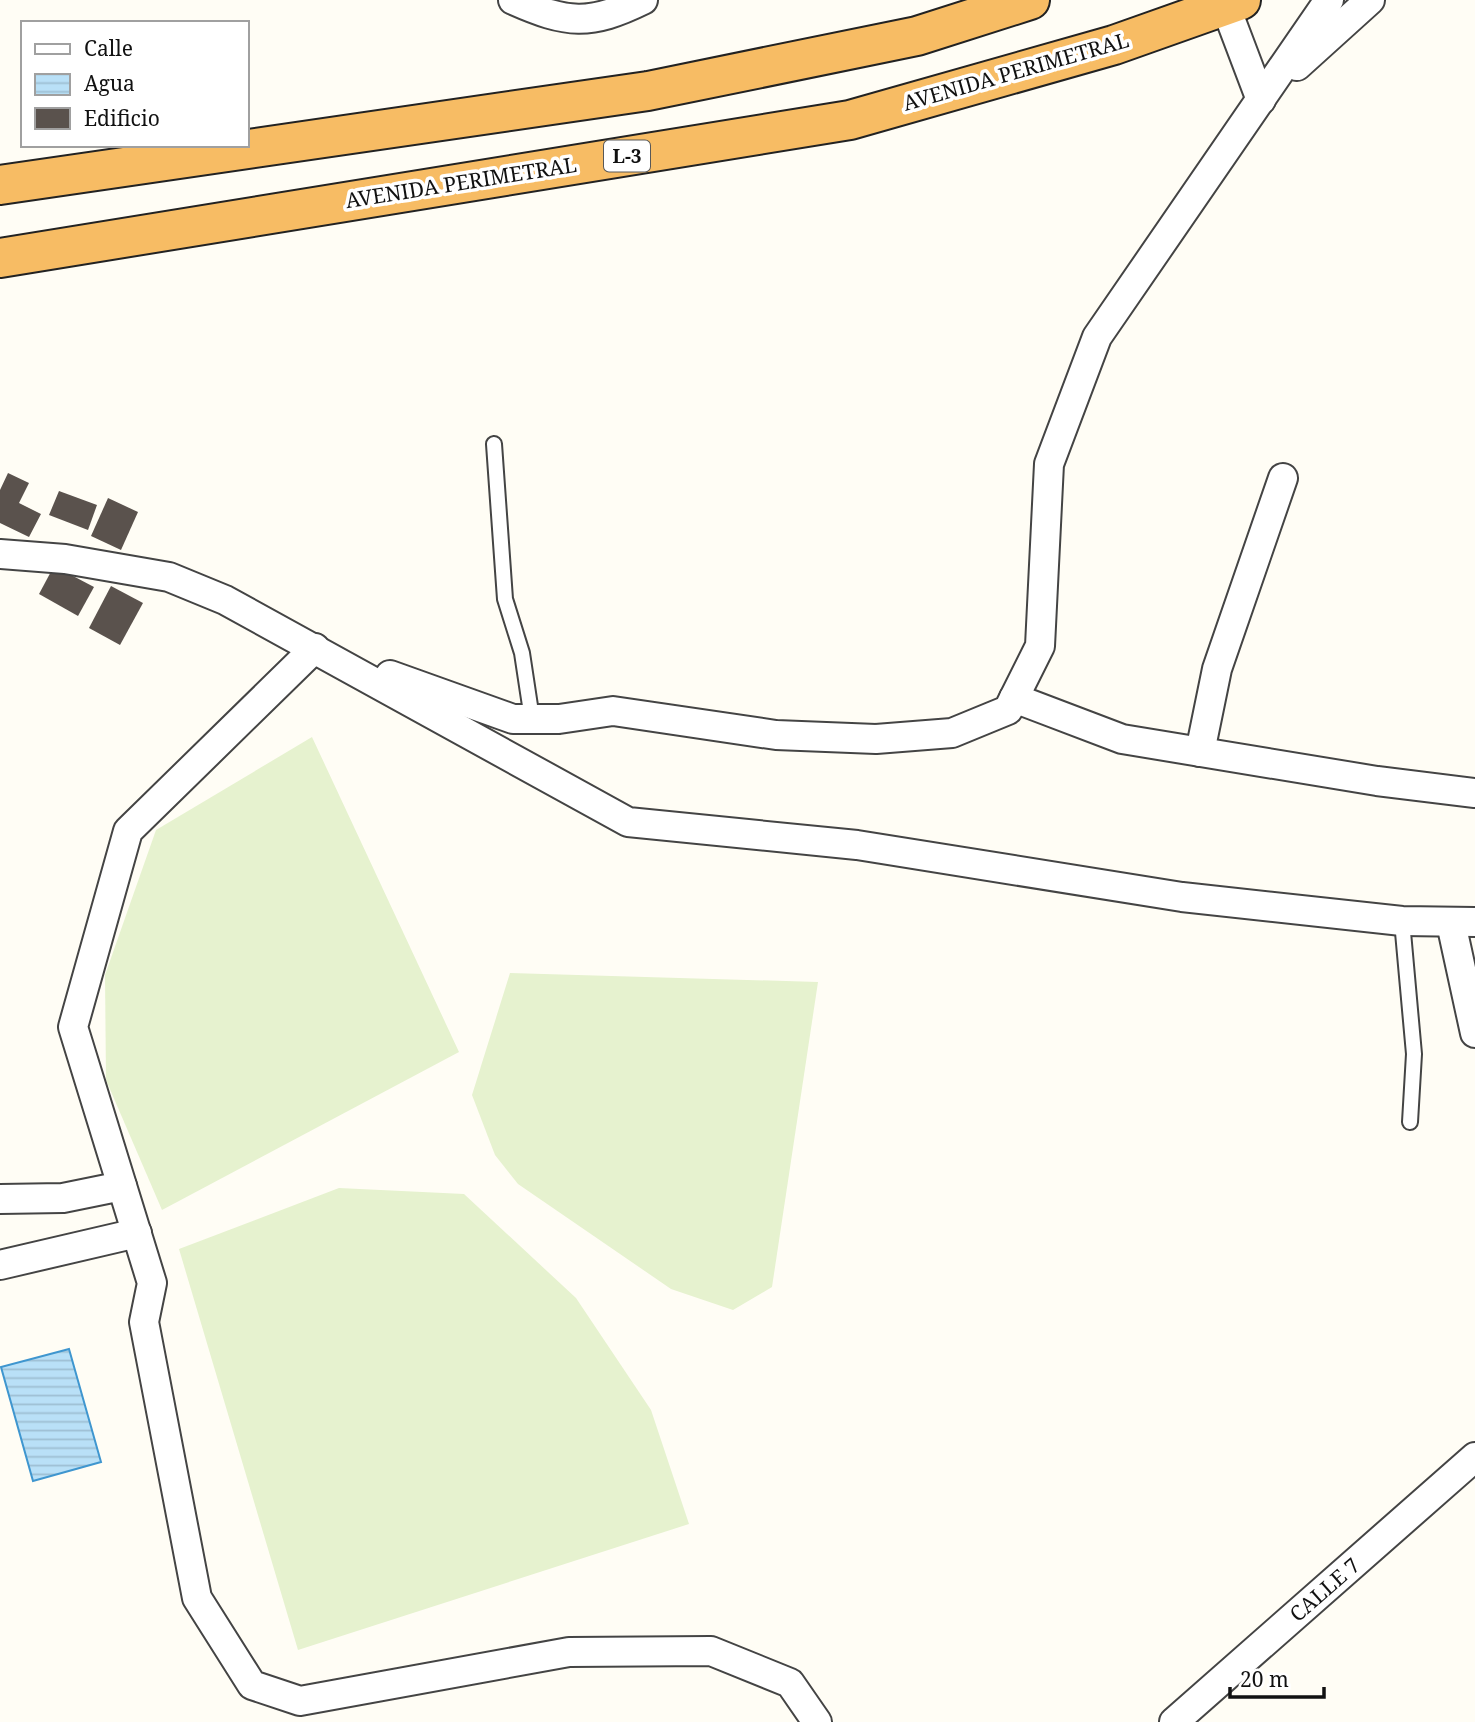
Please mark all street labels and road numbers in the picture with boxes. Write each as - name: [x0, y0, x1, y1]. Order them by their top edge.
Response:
- street label: AVENIDA PERIMETRAL: [899, 25, 1132, 117]
- road number: L-3: [604, 140, 650, 172]
- street label: AVENIDA PERIMETRAL: [343, 150, 578, 214]
- street label: CALLE 7: [1283, 1551, 1365, 1627]

